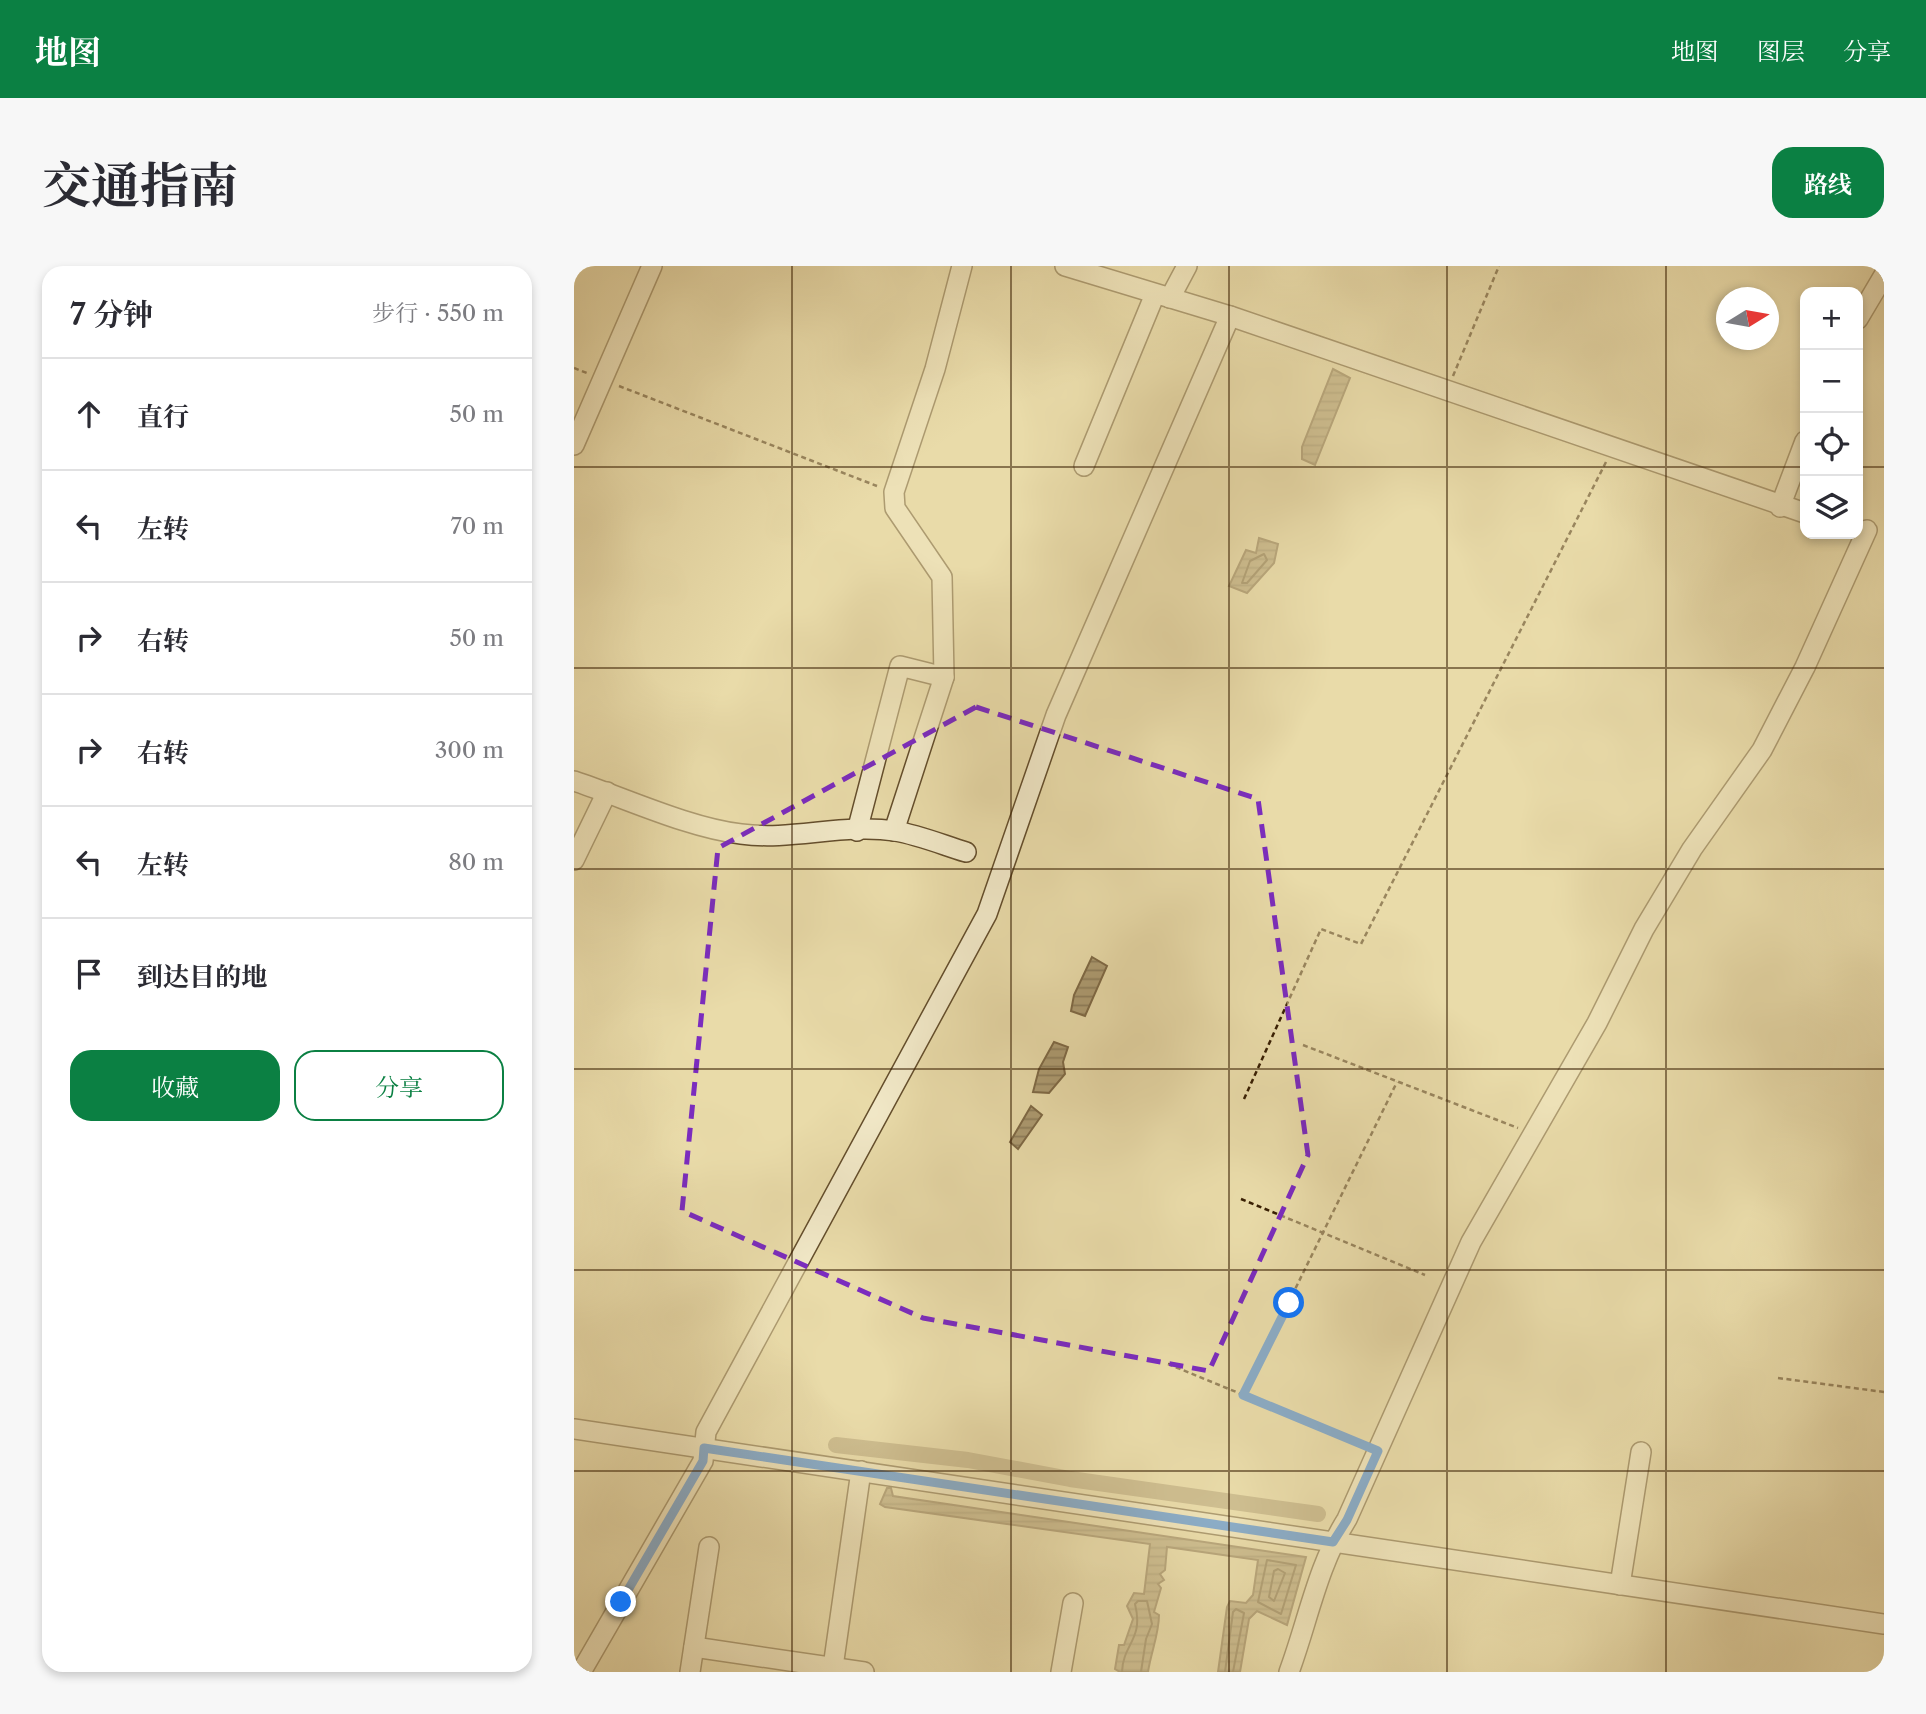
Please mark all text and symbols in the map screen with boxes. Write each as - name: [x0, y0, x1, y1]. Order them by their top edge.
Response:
- text: 地图: [35, 32, 101, 73]
- text: 地图: [1671, 37, 1719, 66]
- text: 图层: [1757, 37, 1805, 66]
- text: 分享: [1843, 37, 1891, 66]
- button: 路线: [1772, 147, 1884, 218]
- text: 交通指南: [42, 155, 238, 216]
- north arrow: [1716, 287, 1779, 350]
- map controls: [1800, 287, 1863, 539]
- button: +: [1800, 287, 1863, 350]
- text: 7 分钟: [70, 296, 153, 333]
- text: 步行 · 550 m: [372, 299, 504, 327]
- button: −: [1800, 350, 1863, 413]
- icon: ahead: [70, 395, 108, 433]
- text: 50 m: [449, 400, 504, 428]
- text: 直行: [137, 401, 189, 433]
- button: locate: [1800, 413, 1863, 476]
- button: layers: [1800, 476, 1863, 539]
- icon: left: [70, 507, 108, 545]
- text: 70 m: [451, 512, 504, 540]
- text: 左转: [137, 513, 189, 545]
- icon: right: [70, 619, 108, 657]
- text: 50 m: [449, 624, 504, 652]
- text: 右转: [137, 625, 189, 657]
- icon: right: [70, 731, 108, 769]
- text: 300 m: [435, 736, 504, 764]
- text: 右转: [137, 737, 189, 769]
- icon: left: [70, 843, 108, 881]
- text: 80 m: [448, 848, 504, 876]
- text: 左转: [137, 849, 189, 881]
- icon: arrive: [70, 955, 108, 993]
- text: 到达目的地: [137, 961, 267, 993]
- button: 收藏: [70, 1050, 280, 1121]
- button: 分享: [294, 1050, 504, 1121]
- route start: [1273, 1287, 1304, 1318]
- route end: [605, 1586, 636, 1617]

